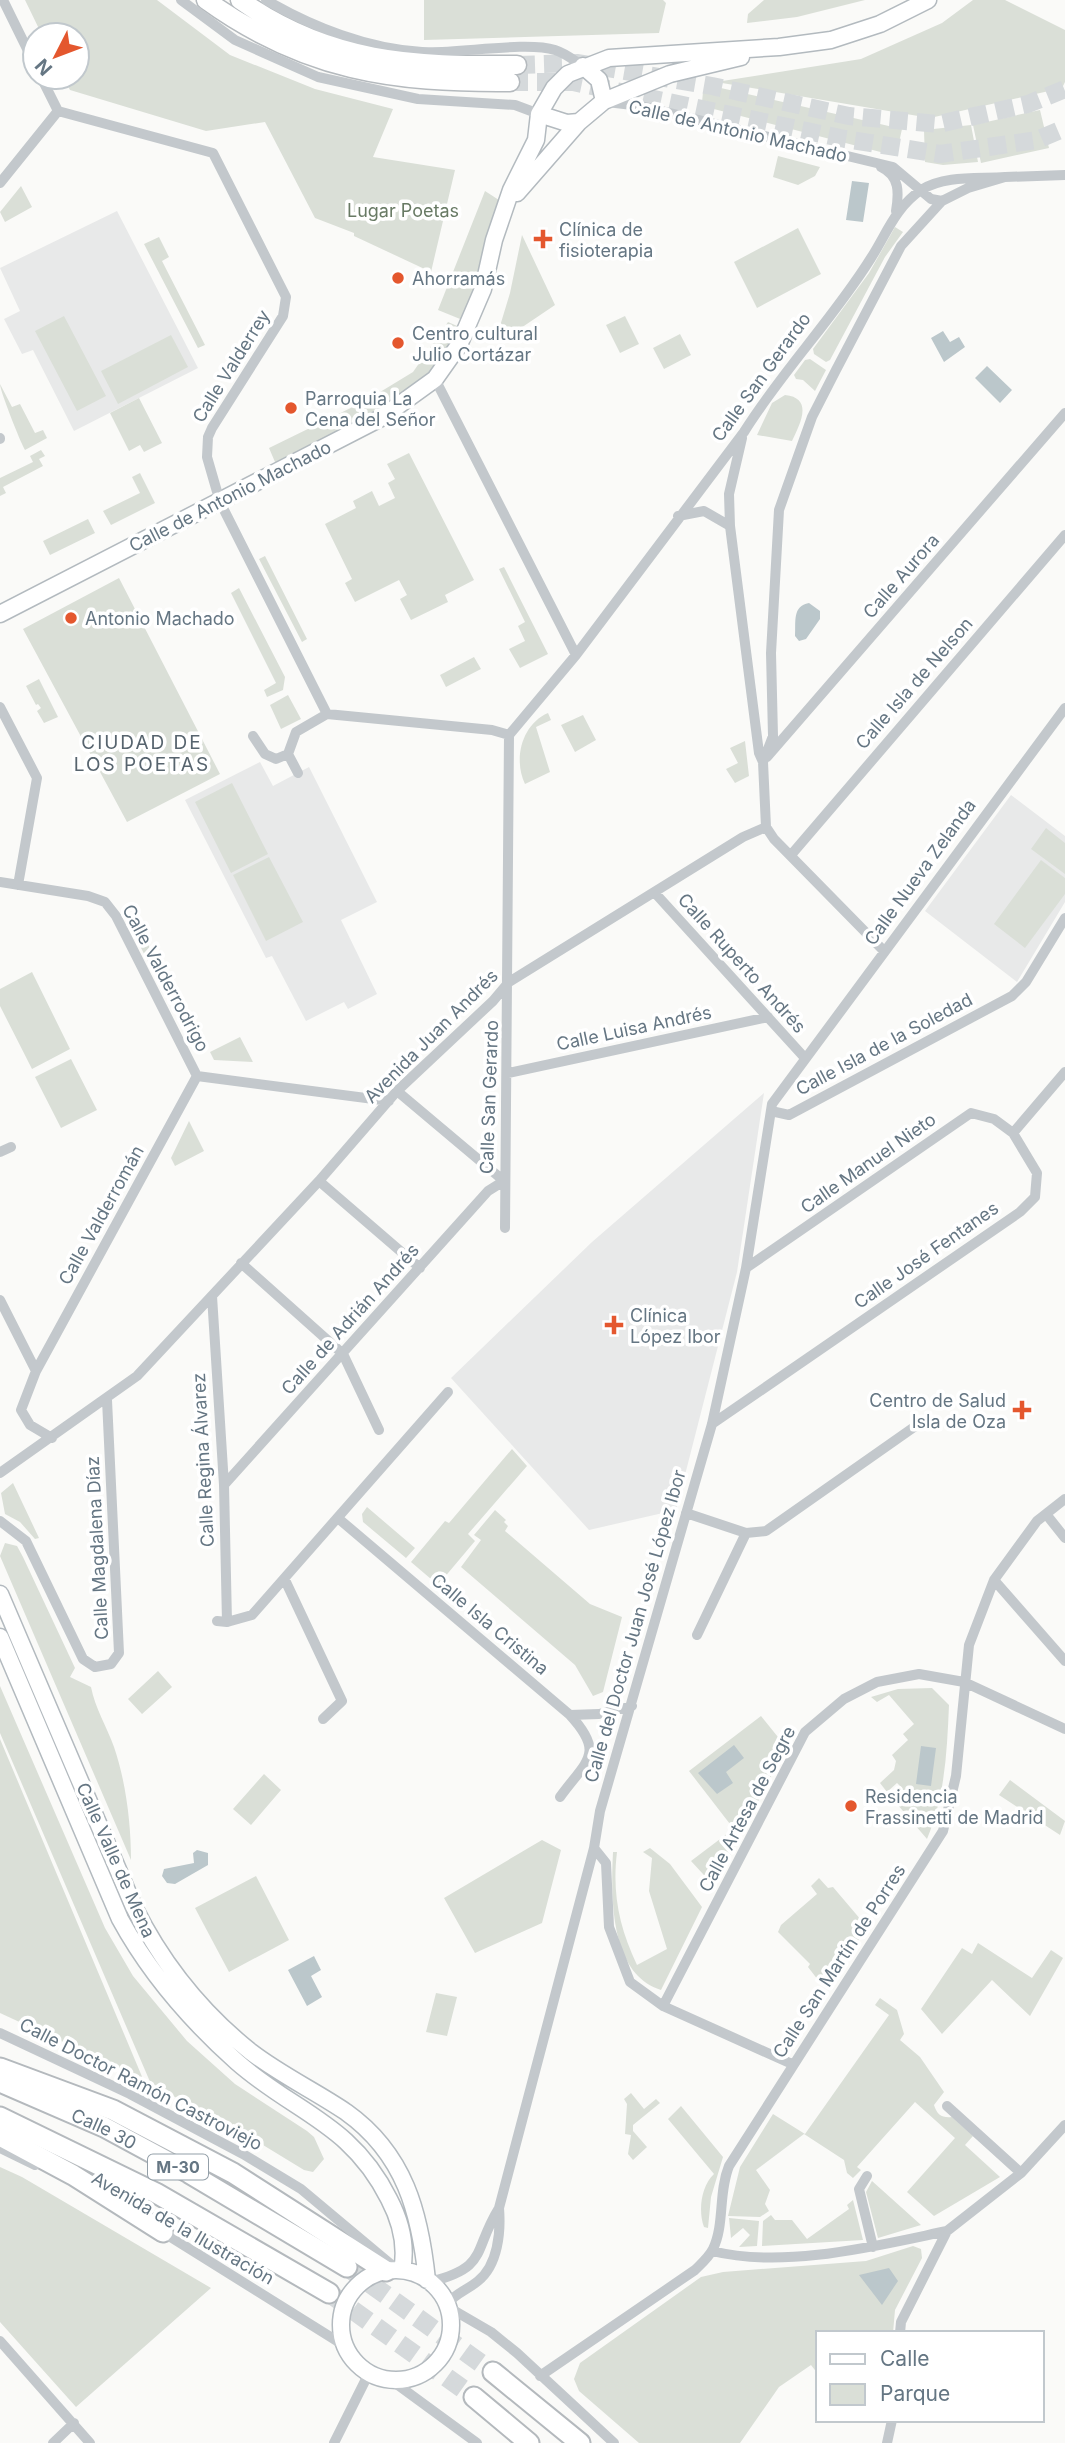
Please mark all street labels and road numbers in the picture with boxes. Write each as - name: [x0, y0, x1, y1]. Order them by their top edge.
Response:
- street label: Calle de Antonio Machado: [627, 96, 849, 166]
- street label: Calle Valderrey: [188, 306, 274, 426]
- street label: Calle San Gerardo: [707, 309, 815, 445]
- street label: Calle de Antonio Machado: [126, 436, 334, 556]
- street label: Calle Aurora: [859, 530, 943, 622]
- street label: Calle Isla de Nelson: [851, 613, 977, 753]
- street label: Calle Nueva Zelanda: [860, 795, 980, 949]
- street label: Calle Ruperto Andrés: [674, 889, 810, 1037]
- street label: Calle Valderrodrigo: [118, 901, 214, 1055]
- street label: Avenida Juan Andrés: [360, 965, 502, 1107]
- street label: Calle Isla de la Soledad: [792, 989, 976, 1099]
- street label: Calle Luisa Andrés: [555, 1001, 713, 1055]
- street label: Calle San Gerardo: [476, 1020, 502, 1174]
- street label: Calle Manuel Nieto: [796, 1109, 940, 1217]
- street label: Calle Valderromán: [54, 1142, 148, 1288]
- street label: Calle José Fentanes: [850, 1197, 1002, 1313]
- street label: Calle de Adrián Andrés: [277, 1239, 423, 1399]
- street label: Calle Regina Álvarez: [187, 1372, 218, 1548]
- street label: Calle Magdalena Díaz: [82, 1456, 112, 1640]
- street label: Calle del Doctor Juan José López Ibor: [580, 1467, 690, 1785]
- street label: Calle Isla Cristina: [427, 1569, 553, 1679]
- street label: Calle Artesa de Segre: [694, 1723, 800, 1895]
- street label: Calle Valle de Mena: [72, 1779, 160, 1941]
- street label: Calle San Martín de Porres: [768, 1860, 910, 2062]
- street label: Calle Doctor Ramón Castroviejo: [16, 2013, 266, 2155]
- street label: Calle 30: [68, 2104, 140, 2153]
- road number: M-30: [148, 2154, 208, 2180]
- street label: Avenida de la Ilustración: [88, 2167, 278, 2289]

